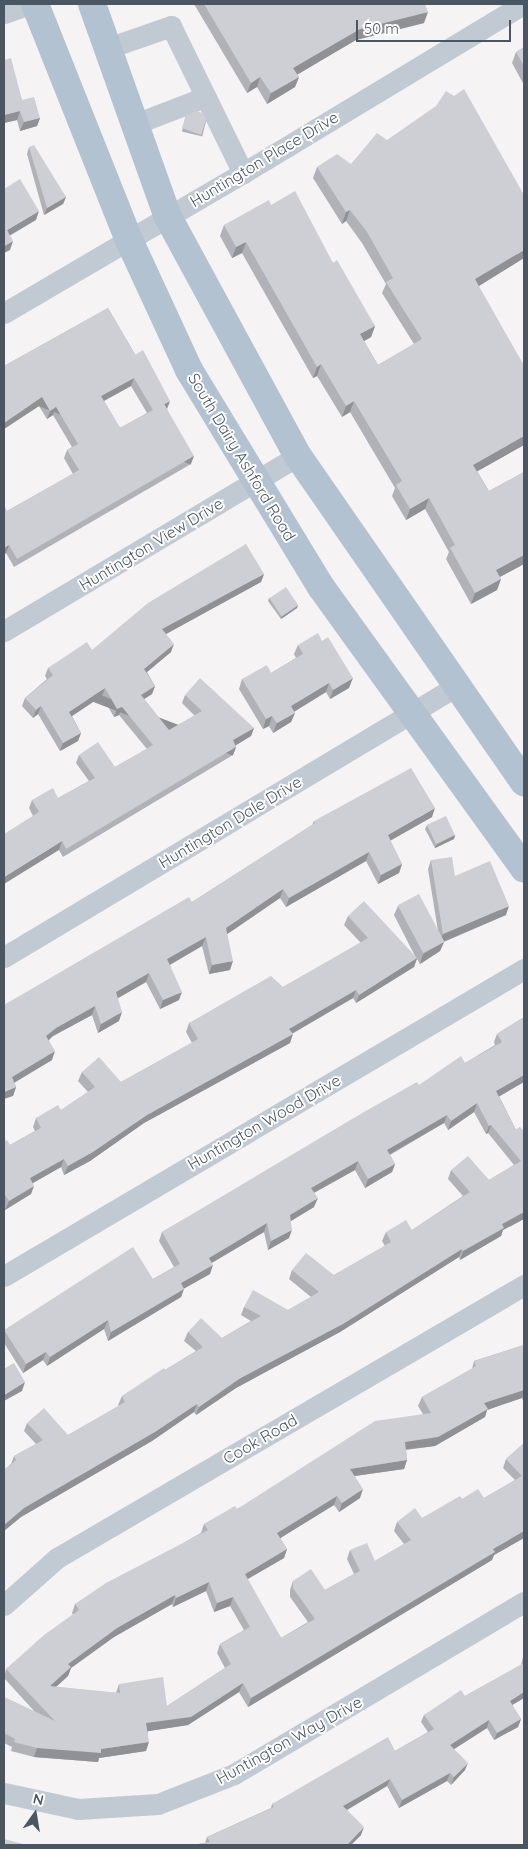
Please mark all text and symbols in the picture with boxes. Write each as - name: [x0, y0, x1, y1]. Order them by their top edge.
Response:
- scale bar: [358, 10, 513, 42]
- text: 50 m: [364, 19, 399, 38]
- street label: Huntington Place Drive: [186, 107, 342, 211]
- street label: South Dairy Ashford Road: [184, 370, 300, 544]
- street label: Huntington View Drive: [76, 493, 226, 595]
- street label: Huntington Dale Drive: [155, 772, 305, 872]
- street label: Huntington Wood Drive: [184, 1070, 344, 1174]
- street label: Cook Road: [220, 1410, 300, 1468]
- street label: Huntington Way Drive: [213, 1692, 365, 1788]
- north arrow: [10, 1789, 60, 1839]
- text: N: [31, 1789, 45, 1809]

